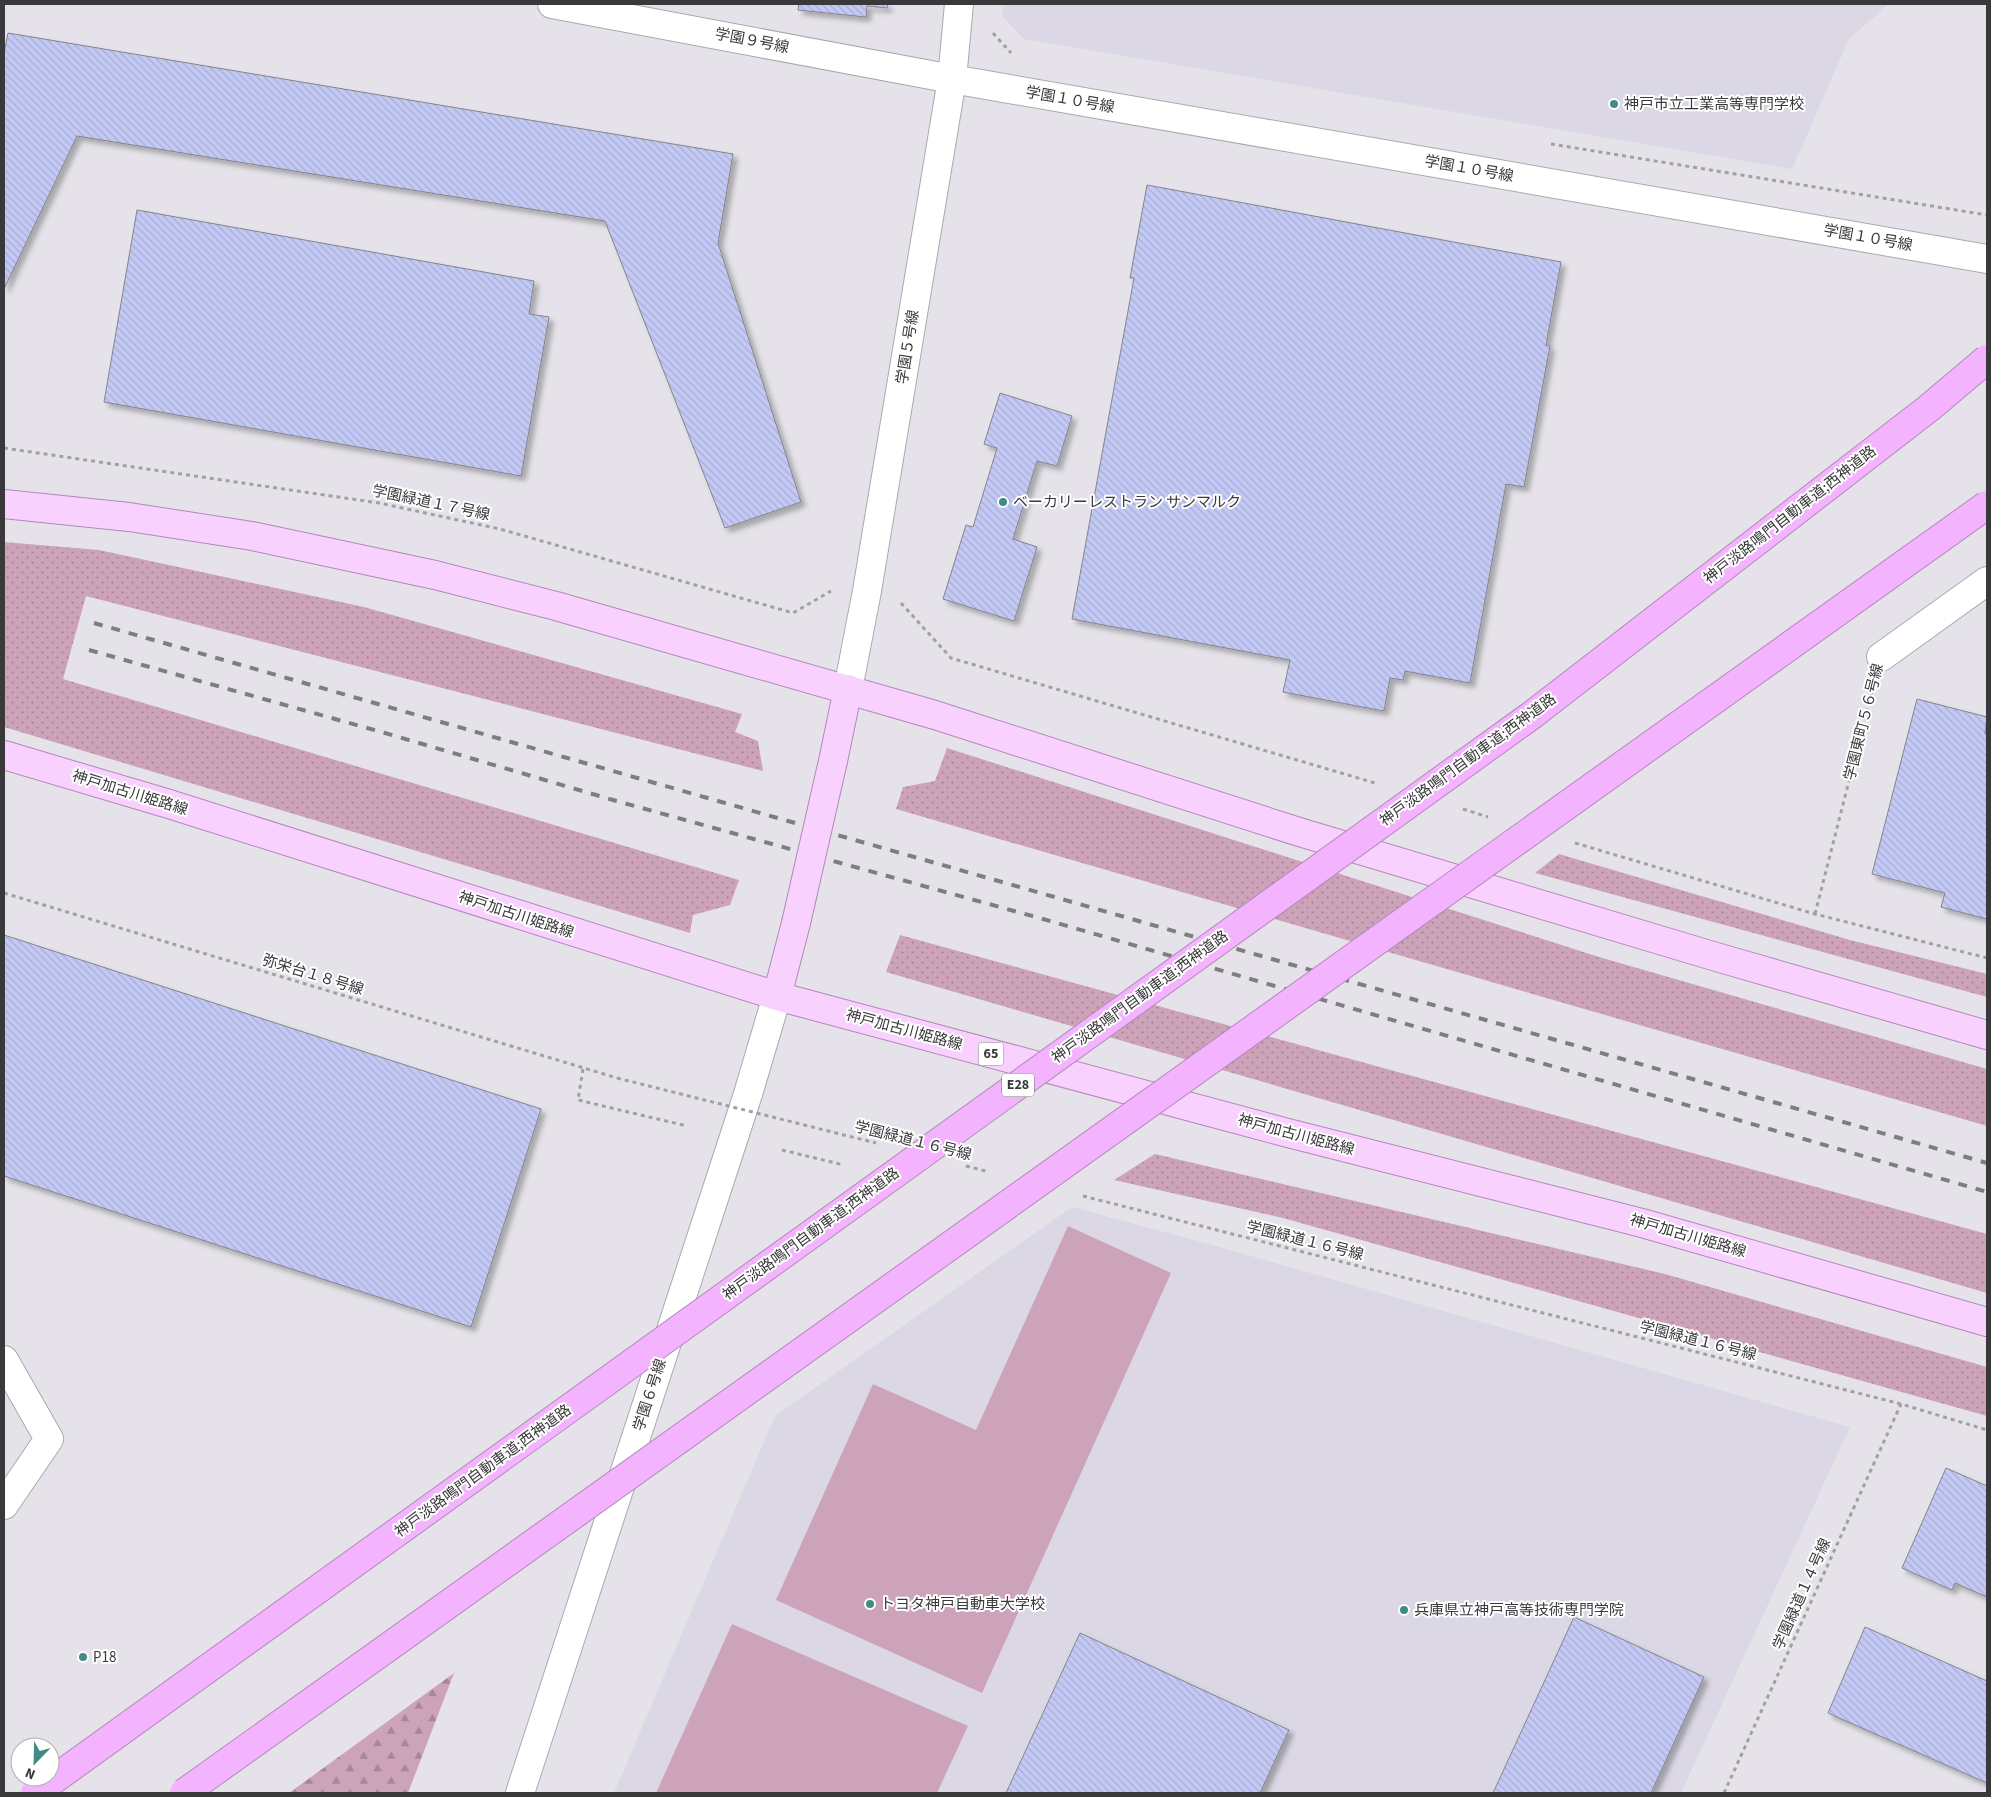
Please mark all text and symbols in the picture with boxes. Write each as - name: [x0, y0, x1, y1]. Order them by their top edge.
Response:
- street label: 学園９号線: [713, 24, 791, 58]
- street label: 学園１０号線: [1024, 82, 1116, 118]
- place label: 神戸市立工業高等専門学校: [1624, 94, 1804, 115]
- marker: 神戸市立工業高等専門学校: [1608, 98, 1620, 110]
- street label: 学園１０号線: [1423, 151, 1515, 187]
- street label: 学園１０号線: [1822, 220, 1914, 256]
- street label: 学園５号線: [892, 308, 924, 386]
- street label: 神戸淡路鳴門自動車道;西神道路: [1699, 441, 1881, 589]
- street label: 学園緑道１７号線: [370, 480, 492, 526]
- place label: ベーカリーレストラン サンマルク: [1013, 492, 1241, 513]
- marker: ベーカリーレストラン サンマルク: [997, 496, 1009, 508]
- street label: 学園東町５６号線: [1839, 661, 1889, 783]
- street label: 神戸淡路鳴門自動車道;西神道路: [1375, 689, 1561, 831]
- street label: 神戸加古川姫路線: [70, 765, 190, 821]
- street label: 神戸加古川姫路線: [456, 886, 576, 944]
- street label: 神戸淡路鳴門自動車道;西神道路: [1047, 926, 1233, 1068]
- street label: 弥栄台１８号線: [260, 950, 366, 1000]
- street label: 神戸加古川姫路線: [843, 1004, 965, 1056]
- road number: 65: [978, 1042, 1004, 1066]
- road number: E28: [1002, 1074, 1034, 1096]
- street label: 神戸加古川姫路線: [1235, 1109, 1357, 1161]
- street label: 学園緑道１６号線: [852, 1116, 974, 1166]
- street label: 神戸淡路鳴門自動車道;西神道路: [718, 1163, 904, 1305]
- street label: 神戸加古川姫路線: [1627, 1209, 1749, 1263]
- street label: 学園緑道１６号線: [1244, 1216, 1366, 1266]
- street label: 学園緑道１６号線: [1637, 1316, 1759, 1366]
- street label: 学園６号線: [628, 1356, 672, 1434]
- street label: 神戸淡路鳴門自動車道;西神道路: [390, 1400, 576, 1542]
- street label: 学園緑道１４号線: [1768, 1535, 1836, 1653]
- place label: トヨタ神戸自動車大学校: [880, 1594, 1045, 1615]
- marker: トヨタ神戸自動車大学校: [864, 1598, 876, 1610]
- place label: 兵庫県立神戸高等技術専門学院: [1414, 1600, 1624, 1621]
- marker: 兵庫県立神戸高等技術専門学院: [1398, 1604, 1410, 1616]
- place label: P18: [93, 1647, 116, 1668]
- marker: P18: [77, 1651, 89, 1663]
- north arrow: [10, 1737, 60, 1787]
- text: N: [22, 1762, 39, 1784]

